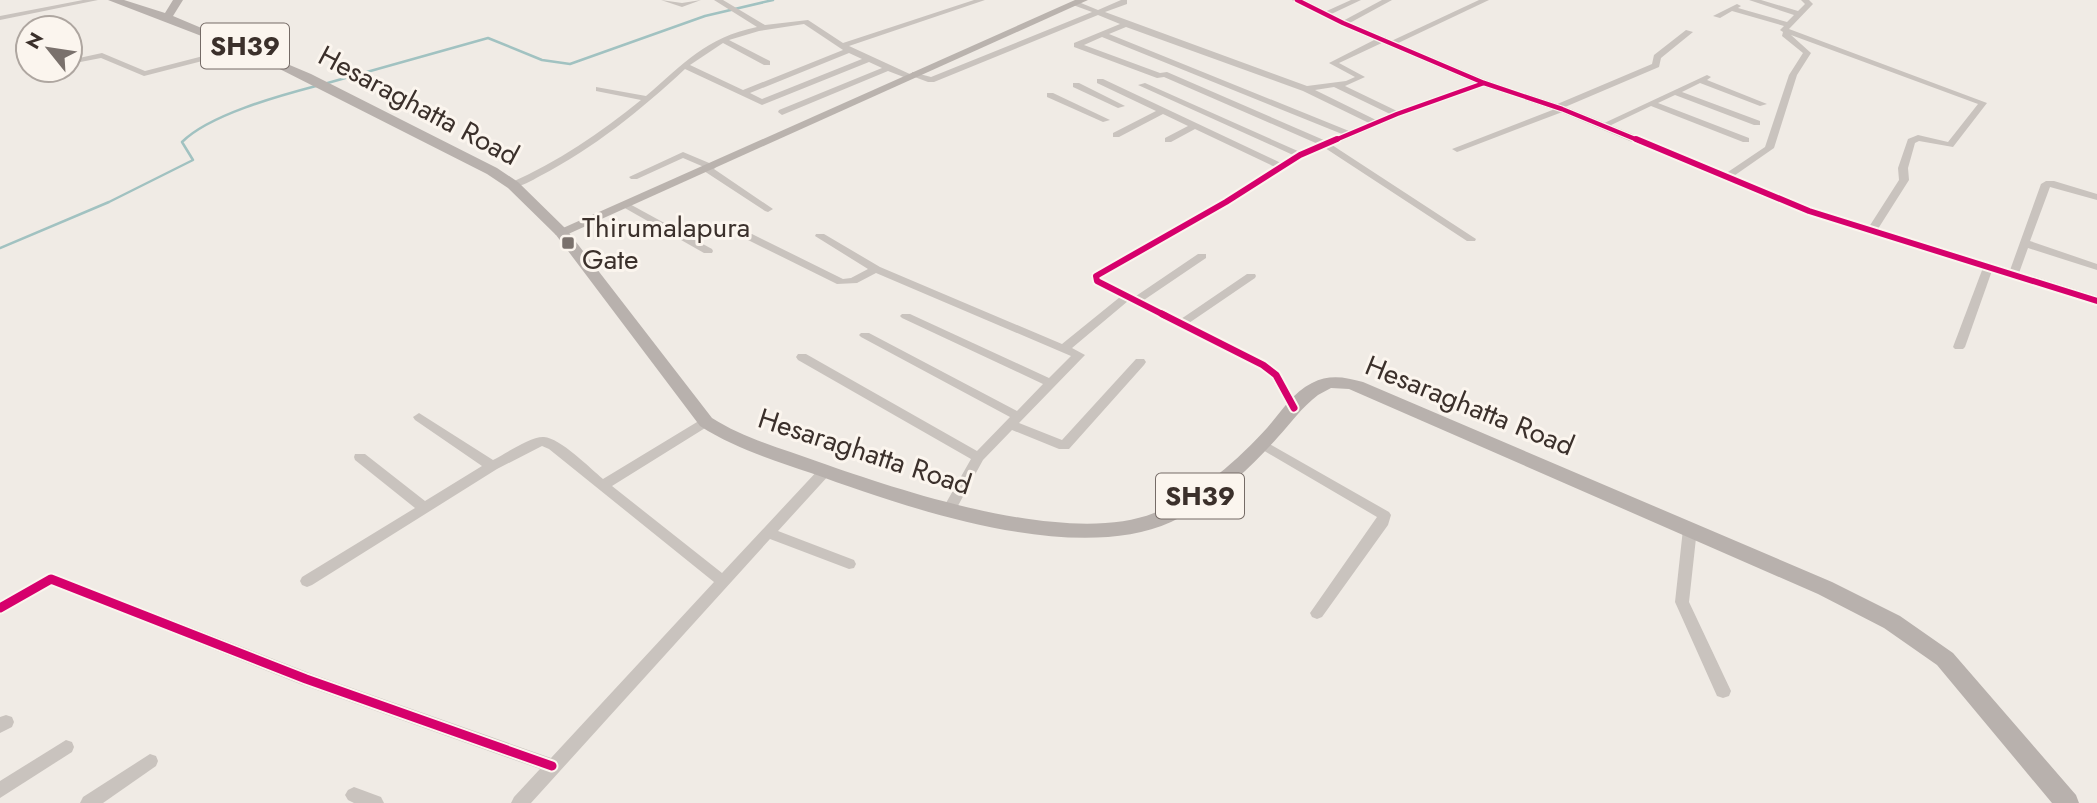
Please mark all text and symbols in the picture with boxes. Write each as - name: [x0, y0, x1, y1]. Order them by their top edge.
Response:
- north arrow: [14, 14, 84, 84]
- road number: SH39: [201, 23, 289, 68]
- text: N: [19, 27, 50, 54]
- street label: Hesaraghatta Road: [311, 35, 526, 176]
- place label: Thirumalapura Gate: [582, 207, 750, 280]
- marker: Thirumalapura Gate: [560, 235, 576, 251]
- street label: Hesaraghatta Road: [1359, 345, 1580, 466]
- street label: Hesaraghatta Road: [753, 398, 977, 505]
- road number: SH39: [1156, 474, 1244, 518]

